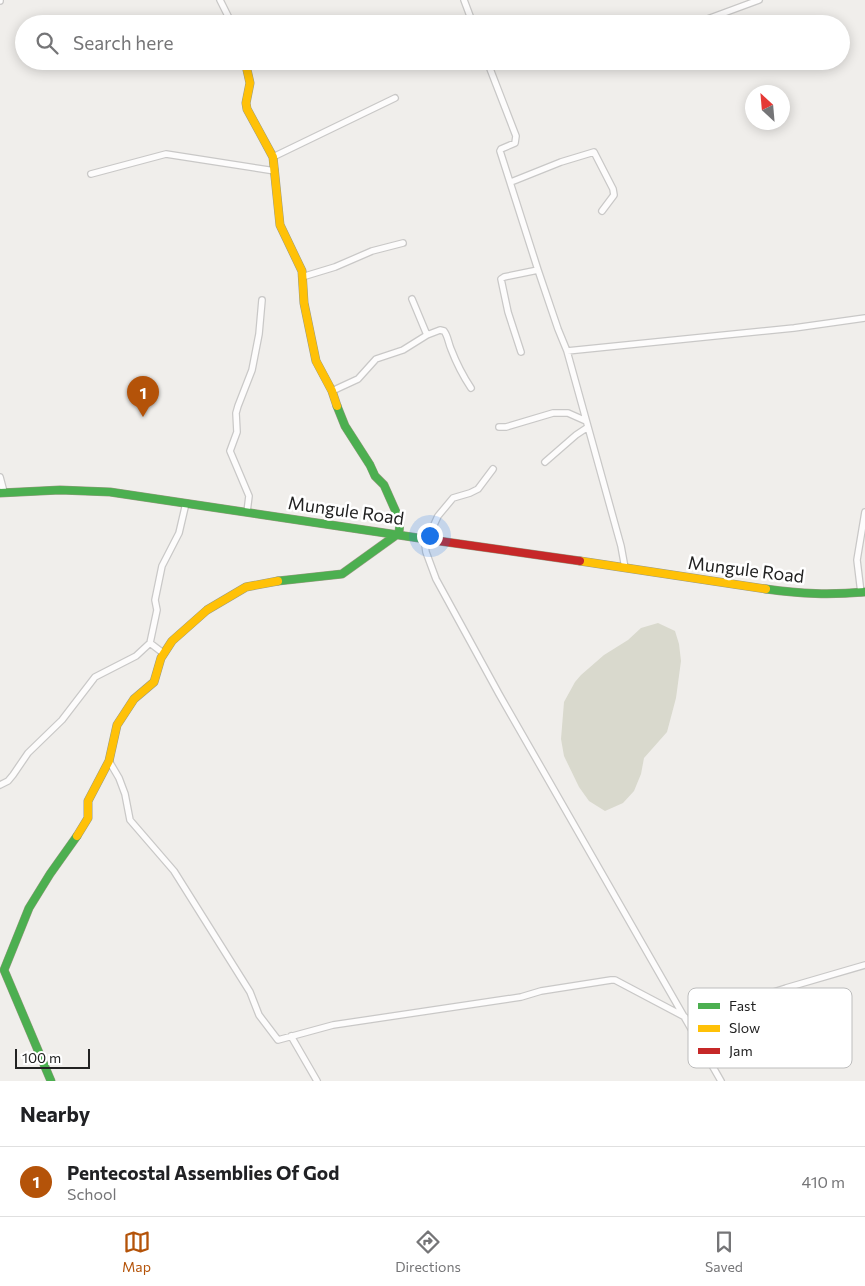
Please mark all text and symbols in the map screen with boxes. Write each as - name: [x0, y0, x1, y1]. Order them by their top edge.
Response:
- search box: [15, 15, 850, 70]
- icon: search: [33, 29, 61, 57]
- text: Search here: [73, 31, 173, 54]
- north arrow: [745, 85, 790, 130]
- pin: 1: [127, 376, 159, 417]
- street label: Mungule Road: [287, 491, 406, 529]
- your location: [417, 523, 443, 549]
- street label: Mungule Road: [687, 551, 805, 587]
- legend: [688, 988, 852, 1068]
- text: Fast: [729, 997, 756, 1014]
- text: Slow: [729, 1019, 760, 1036]
- text: Jam: [729, 1042, 753, 1059]
- scale bar: [15, 1046, 90, 1069]
- text: 100 m: [22, 1049, 61, 1066]
- text: Nearby: [20, 1101, 90, 1126]
- text: Pentecostal Assemblies Of God: [67, 1161, 339, 1184]
- text: 1: [32, 1172, 40, 1191]
- text: 410 m: [802, 1172, 845, 1191]
- text: School: [67, 1184, 117, 1203]
- tab: Map: [122, 1228, 151, 1275]
- tab: Directions: [395, 1228, 461, 1275]
- tab: Saved: [705, 1228, 743, 1275]

